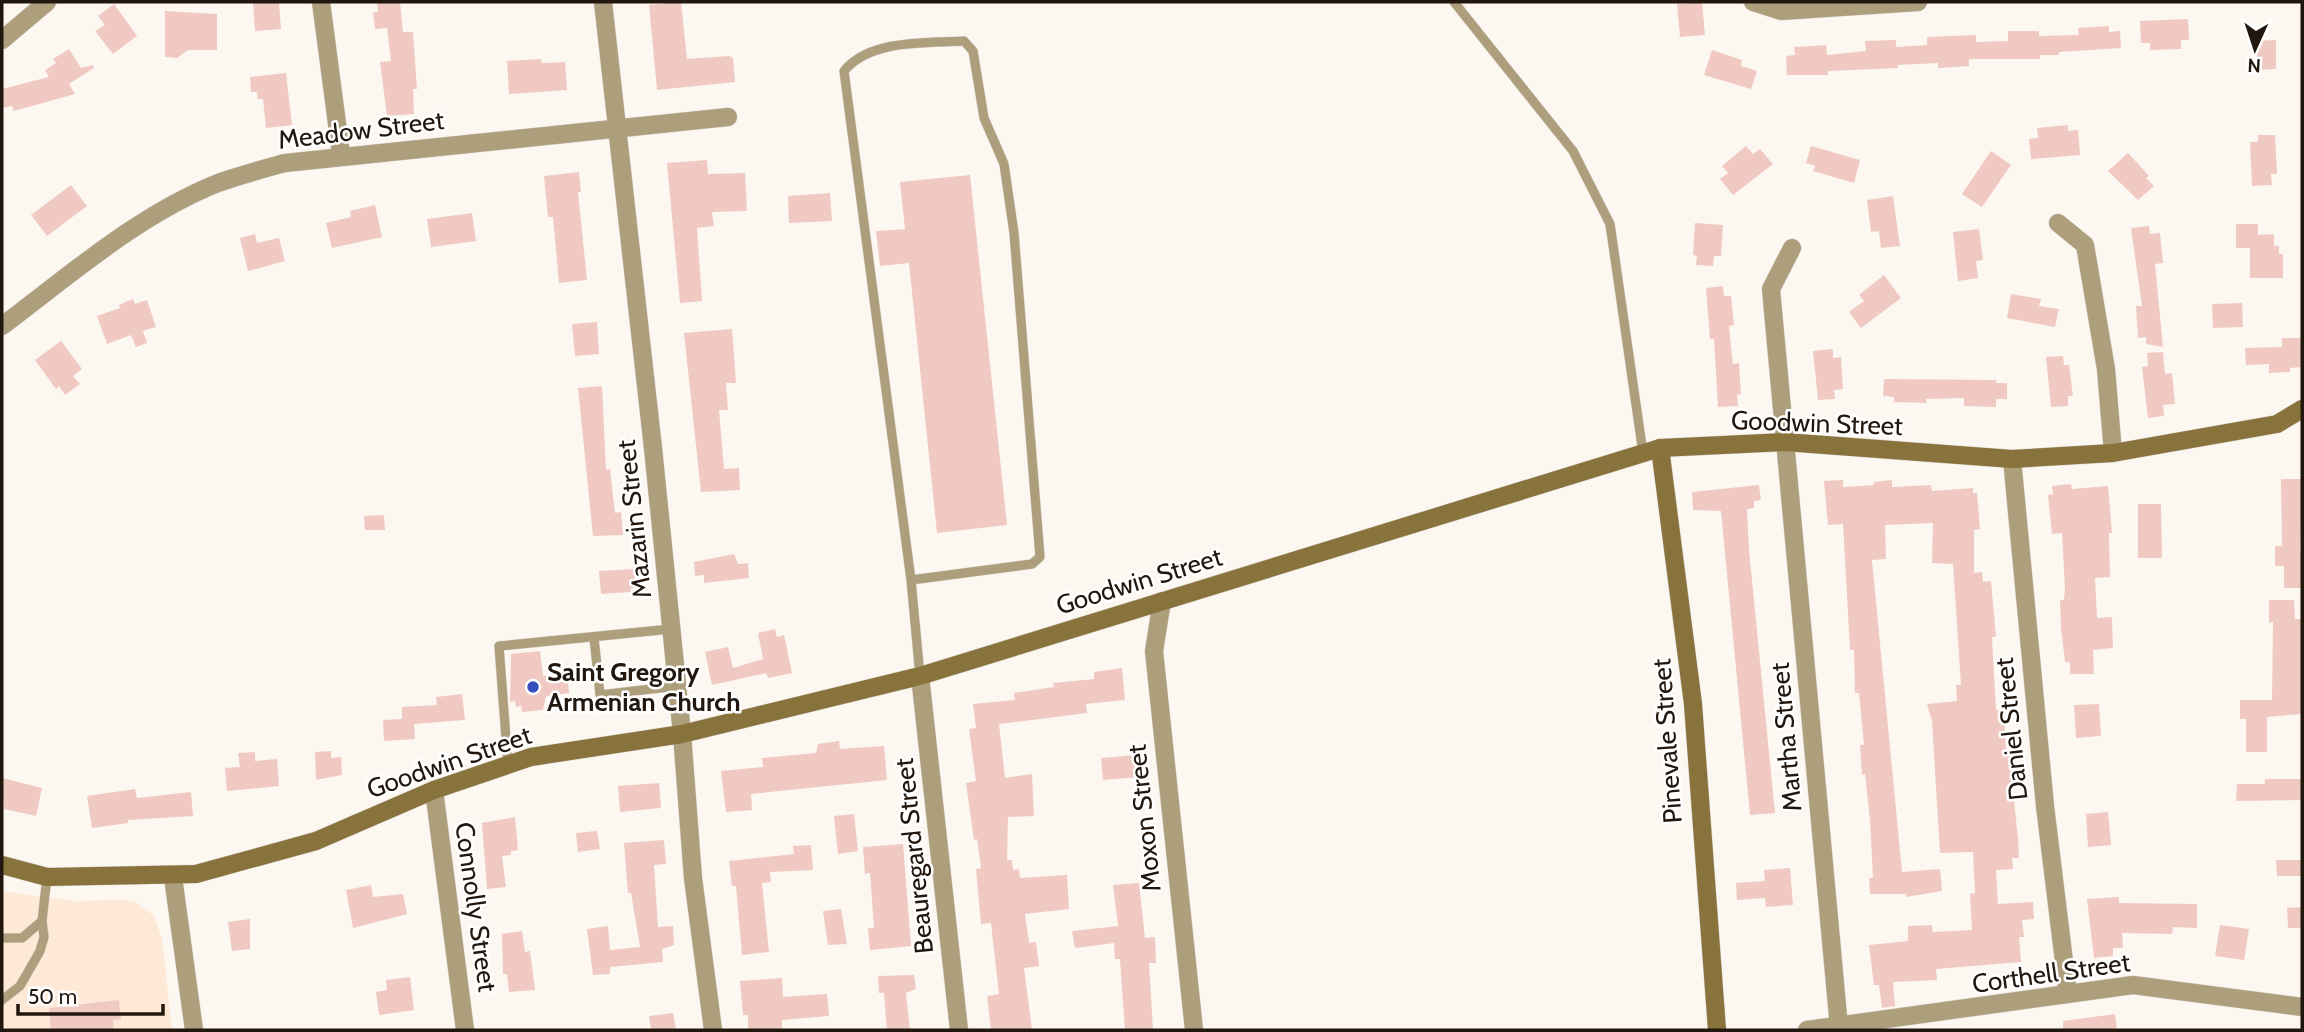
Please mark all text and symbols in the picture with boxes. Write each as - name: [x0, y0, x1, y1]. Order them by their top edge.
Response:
- north arrow: [2220, 14, 2290, 84]
- text: N: [2247, 54, 2261, 77]
- street label: Meadow Street: [276, 104, 446, 156]
- street label: Goodwin Street: [1731, 404, 1904, 442]
- street label: Mazarin Street: [610, 438, 658, 600]
- street label: Goodwin Street: [1052, 540, 1226, 621]
- place label: Saint Gregory Armenian Church: [547, 656, 740, 718]
- street label: Daniel Street: [1988, 656, 2034, 802]
- street label: Pinevale Street: [1645, 657, 1689, 824]
- street label: Martha Street: [1764, 661, 1808, 813]
- marker: Saint Gregory Armenian Church: [525, 679, 541, 695]
- street label: Goodwin Street: [362, 719, 536, 805]
- street label: Moxon Street: [1120, 743, 1168, 893]
- street label: Beauregard Street: [888, 756, 940, 955]
- street label: Connolly Street: [448, 820, 504, 994]
- street label: Corthell Street: [1970, 946, 2132, 1000]
- scale bar: [18, 972, 163, 1016]
- text: 50 m: [28, 984, 77, 1009]

